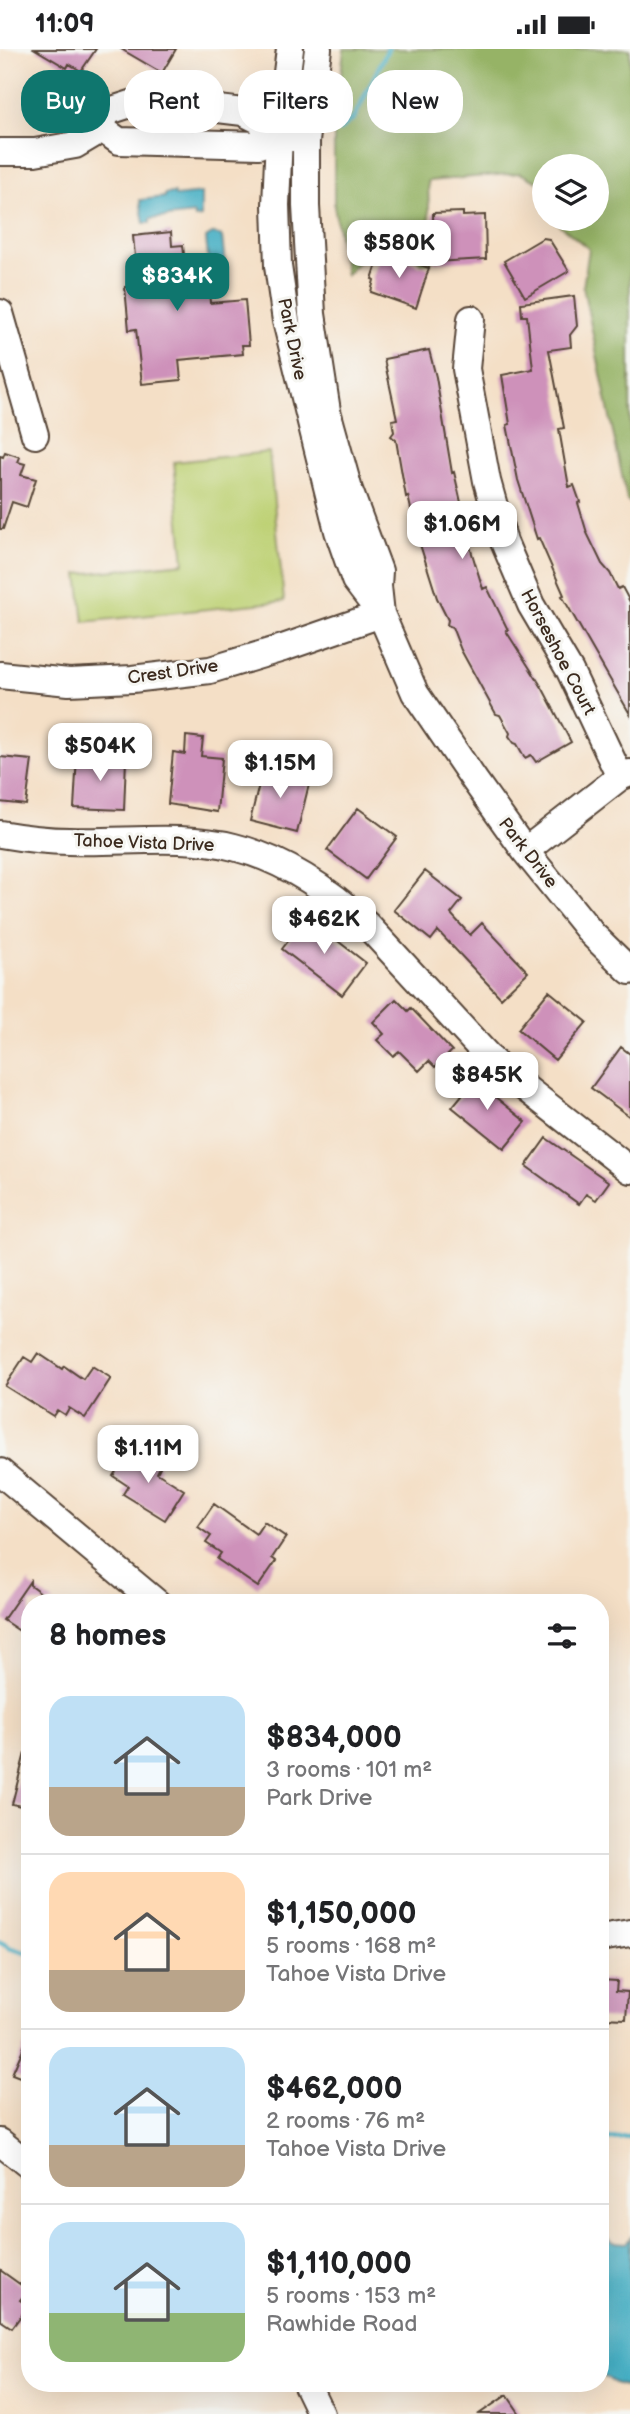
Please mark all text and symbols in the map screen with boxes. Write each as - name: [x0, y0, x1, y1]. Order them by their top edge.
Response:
- text: 11:09: [35, 9, 95, 40]
- chip: Buy: [21, 70, 110, 133]
- chip: Rent: [124, 70, 224, 133]
- chip: Filters: [238, 70, 353, 133]
- chip: New: [367, 70, 463, 133]
- map controls: [532, 154, 609, 231]
- button: layers: [532, 154, 609, 231]
- pin: $580K: [350, 221, 448, 280]
- text: $580K: [363, 229, 435, 257]
- pin: $834K: [128, 253, 226, 313]
- text: $834K: [141, 262, 213, 290]
- street label: Park Drive: [273, 296, 311, 382]
- pin: $1.06M: [405, 501, 519, 561]
- text: $1.06M: [423, 510, 501, 538]
- street label: Horseshoe Court: [516, 586, 600, 719]
- street label: Crest Drive: [126, 655, 220, 689]
- pin: $504K: [51, 723, 149, 783]
- text: $504K: [64, 732, 136, 760]
- pin: $1.15M: [223, 741, 337, 800]
- text: $1.15M: [244, 749, 316, 777]
- street label: Park Drive: [494, 814, 562, 893]
- street label: Tahoe Vista Drive: [73, 830, 215, 856]
- pin: $462K: [275, 897, 373, 956]
- text: $462K: [288, 905, 360, 933]
- pin: $845K: [438, 1053, 536, 1112]
- text: $845K: [451, 1061, 523, 1089]
- pin: $1.11M: [91, 1425, 205, 1485]
- text: $1.11M: [113, 1434, 183, 1462]
- icon: filters: [543, 1617, 581, 1655]
- text: 8 homes: [49, 1618, 166, 1654]
- text: $834,000: [266, 1720, 402, 1756]
- icon: home: [105, 1724, 189, 1808]
- text: 3 rooms · 101 m²: [266, 1756, 432, 1784]
- text: Park Drive: [266, 1784, 372, 1812]
- text: $1,150,000: [266, 1896, 416, 1932]
- icon: home: [105, 1900, 189, 1984]
- text: 5 rooms · 168 m²: [266, 1932, 436, 1960]
- text: Tahoe Vista Drive: [266, 1960, 446, 1988]
- text: $462,000: [266, 2071, 402, 2107]
- icon: home: [105, 2075, 189, 2159]
- text: 2 rooms · 76 m²: [266, 2107, 425, 2135]
- text: Tahoe Vista Drive: [266, 2135, 446, 2163]
- text: $1,110,000: [266, 2246, 412, 2282]
- icon: home: [105, 2250, 189, 2334]
- text: 5 rooms · 153 m²: [266, 2282, 436, 2310]
- text: Rawhide Road: [266, 2310, 418, 2338]

